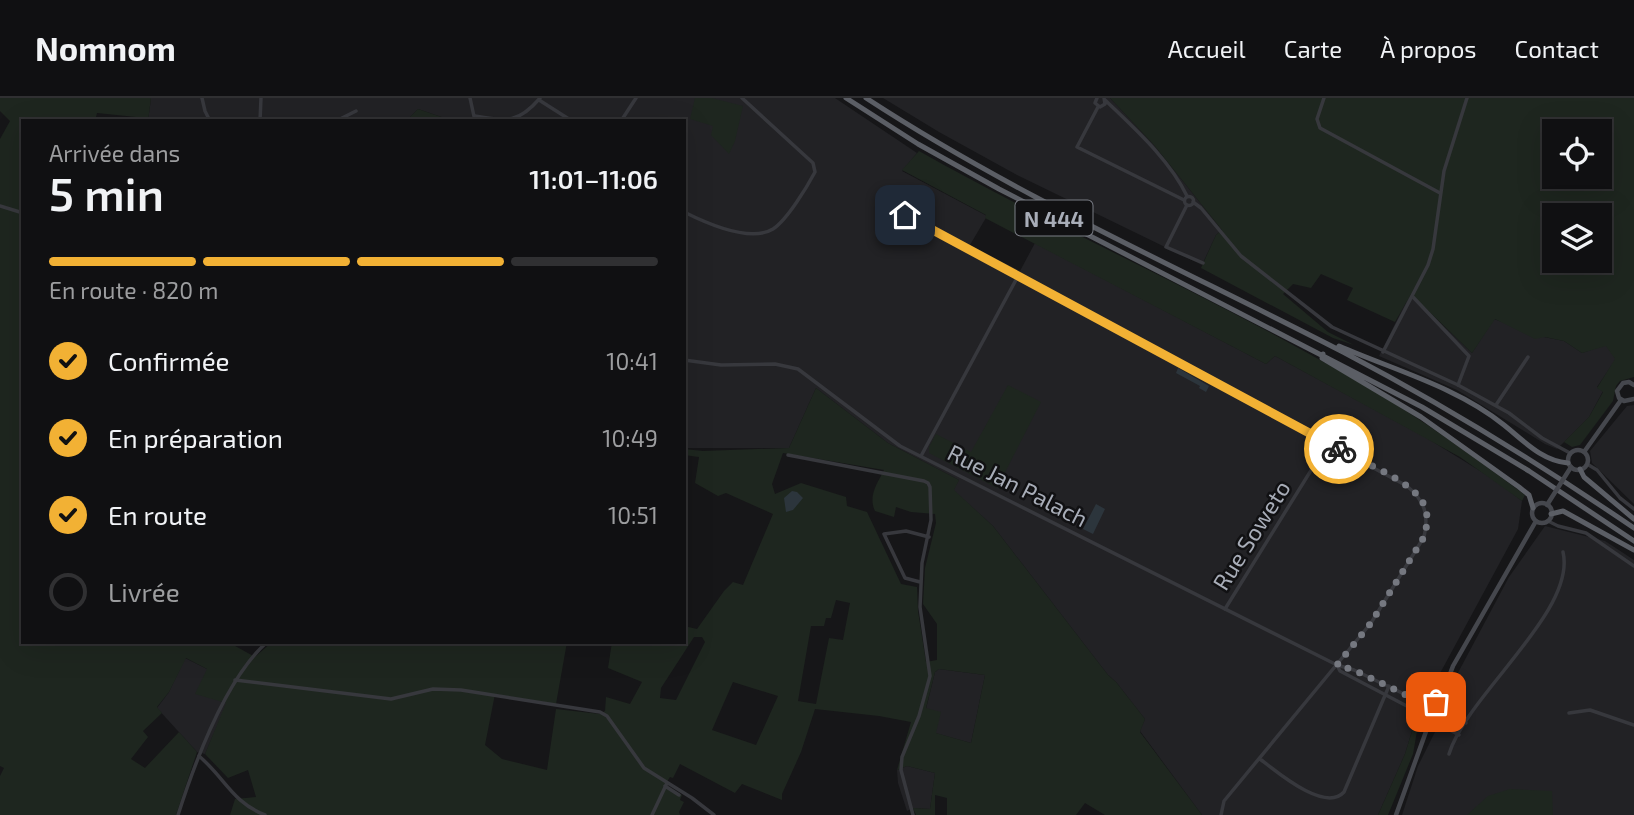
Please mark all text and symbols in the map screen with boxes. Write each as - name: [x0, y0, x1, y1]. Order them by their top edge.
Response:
- text: Nomnom: [35, 28, 176, 68]
- text: Accueil: [1168, 34, 1246, 63]
- text: Carte: [1284, 34, 1342, 63]
- text: À propos: [1380, 34, 1477, 63]
- text: Contact: [1515, 34, 1599, 63]
- map controls: [1542, 119, 1612, 273]
- button: locate: [1542, 119, 1612, 189]
- text: Arrivée dans: [49, 139, 180, 167]
- text: 11:01–11:06: [529, 163, 658, 194]
- text: 5 min: [49, 165, 164, 220]
- pin: [875, 185, 935, 245]
- icon: home: [886, 196, 924, 234]
- road number: N 444: [1016, 200, 1092, 236]
- button: layers: [1542, 203, 1612, 273]
- text: En route · 820 m: [49, 276, 218, 304]
- icon: check: [49, 342, 87, 380]
- text: Confirmée: [108, 345, 230, 376]
- text: 10:41: [606, 347, 658, 375]
- courier: [1304, 414, 1374, 484]
- icon: check: [49, 419, 87, 457]
- text: En préparation: [108, 422, 283, 453]
- text: 10:49: [602, 424, 658, 452]
- icon: bike: [1320, 430, 1358, 468]
- street label: Rue Jan Palach: [943, 438, 1093, 532]
- street label: Rue Soweto: [1206, 475, 1296, 595]
- icon: check: [49, 496, 87, 534]
- text: En route: [108, 499, 207, 530]
- text: 10:51: [608, 501, 658, 529]
- text: Livrée: [108, 576, 180, 607]
- pin: [1406, 672, 1466, 732]
- icon: bag: [1417, 683, 1455, 721]

